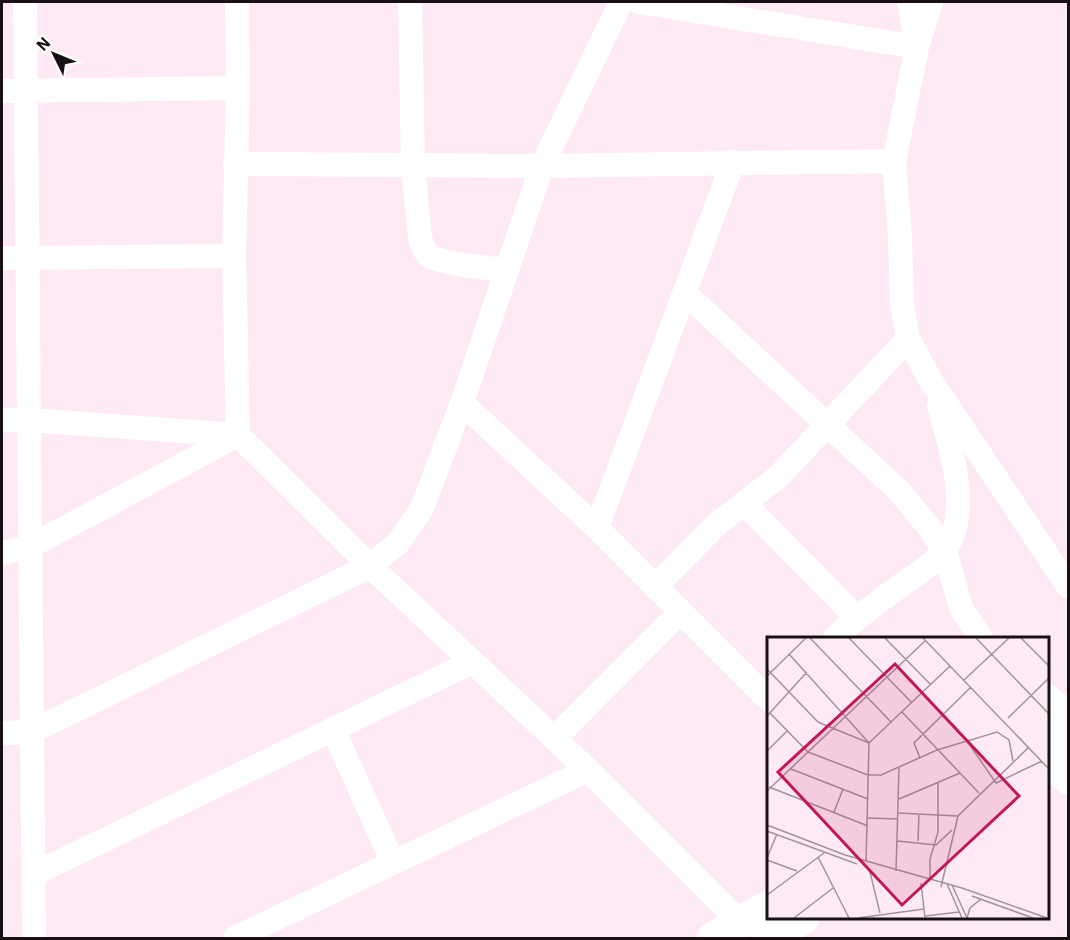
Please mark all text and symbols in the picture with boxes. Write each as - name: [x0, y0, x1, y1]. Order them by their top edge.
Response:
- north arrow: [24, 24, 84, 84]
- text: N: [32, 33, 54, 55]
- inset map: [767, 637, 1049, 919]

